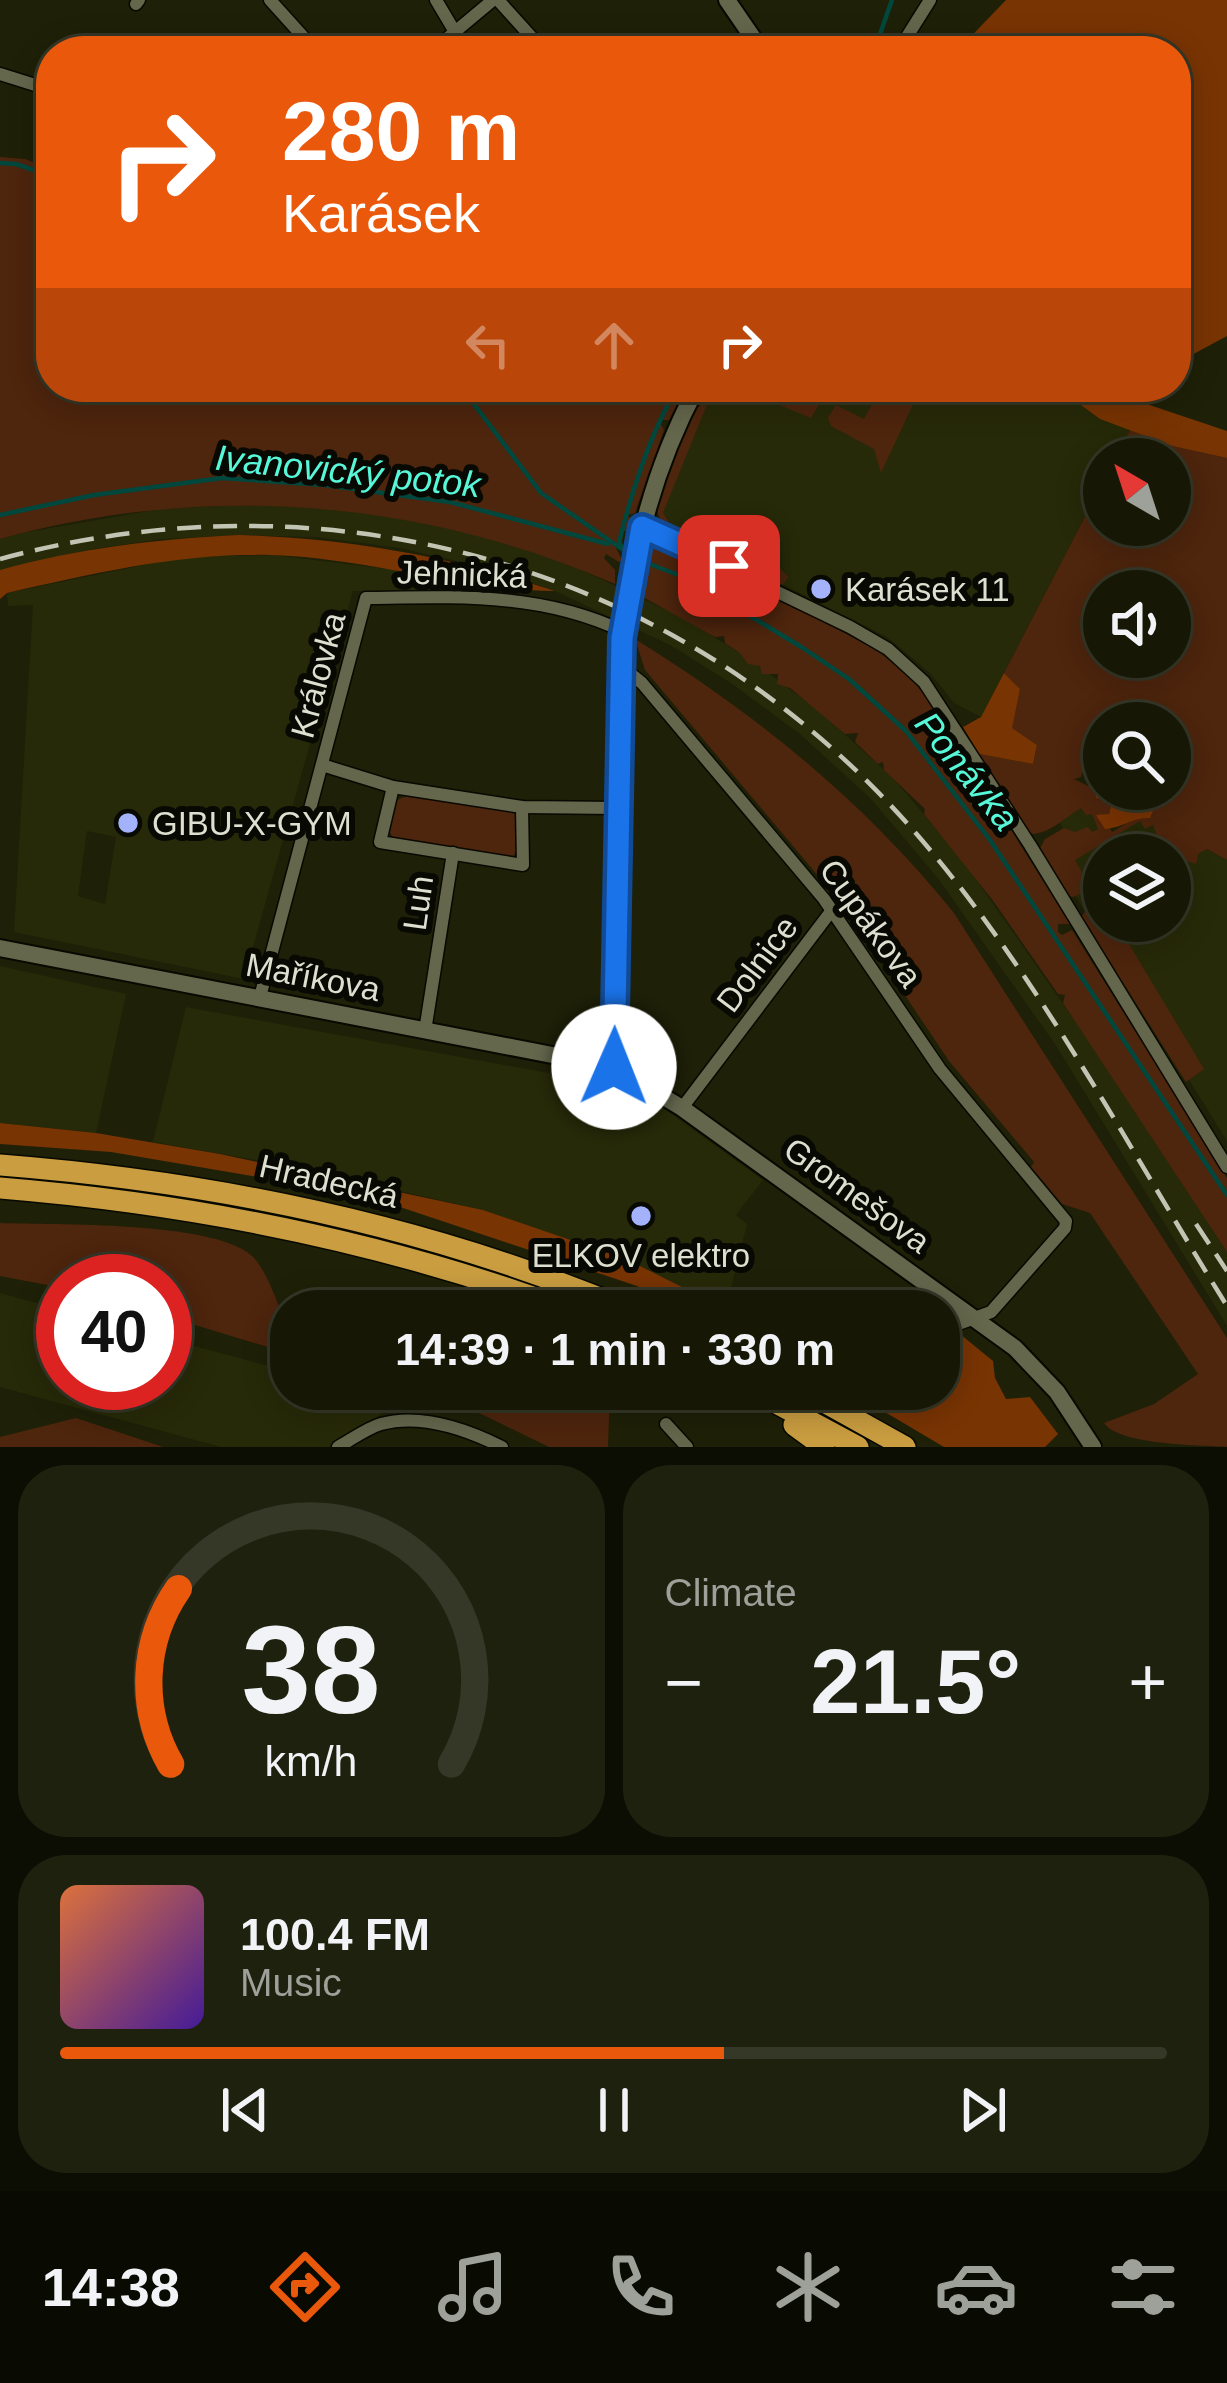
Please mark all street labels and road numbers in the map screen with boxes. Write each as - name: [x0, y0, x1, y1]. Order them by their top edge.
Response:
- street label: Jehnická: [396, 553, 528, 595]
- street label: Královka: [284, 608, 353, 742]
- street label: Cupákova: [812, 852, 930, 995]
- street label: Luh: [396, 873, 440, 933]
- street label: Dolnice: [709, 909, 805, 1019]
- street label: Maříkova: [243, 946, 384, 1008]
- street label: Gromešova: [777, 1130, 937, 1260]
- street label: Hradecká: [256, 1147, 403, 1215]

